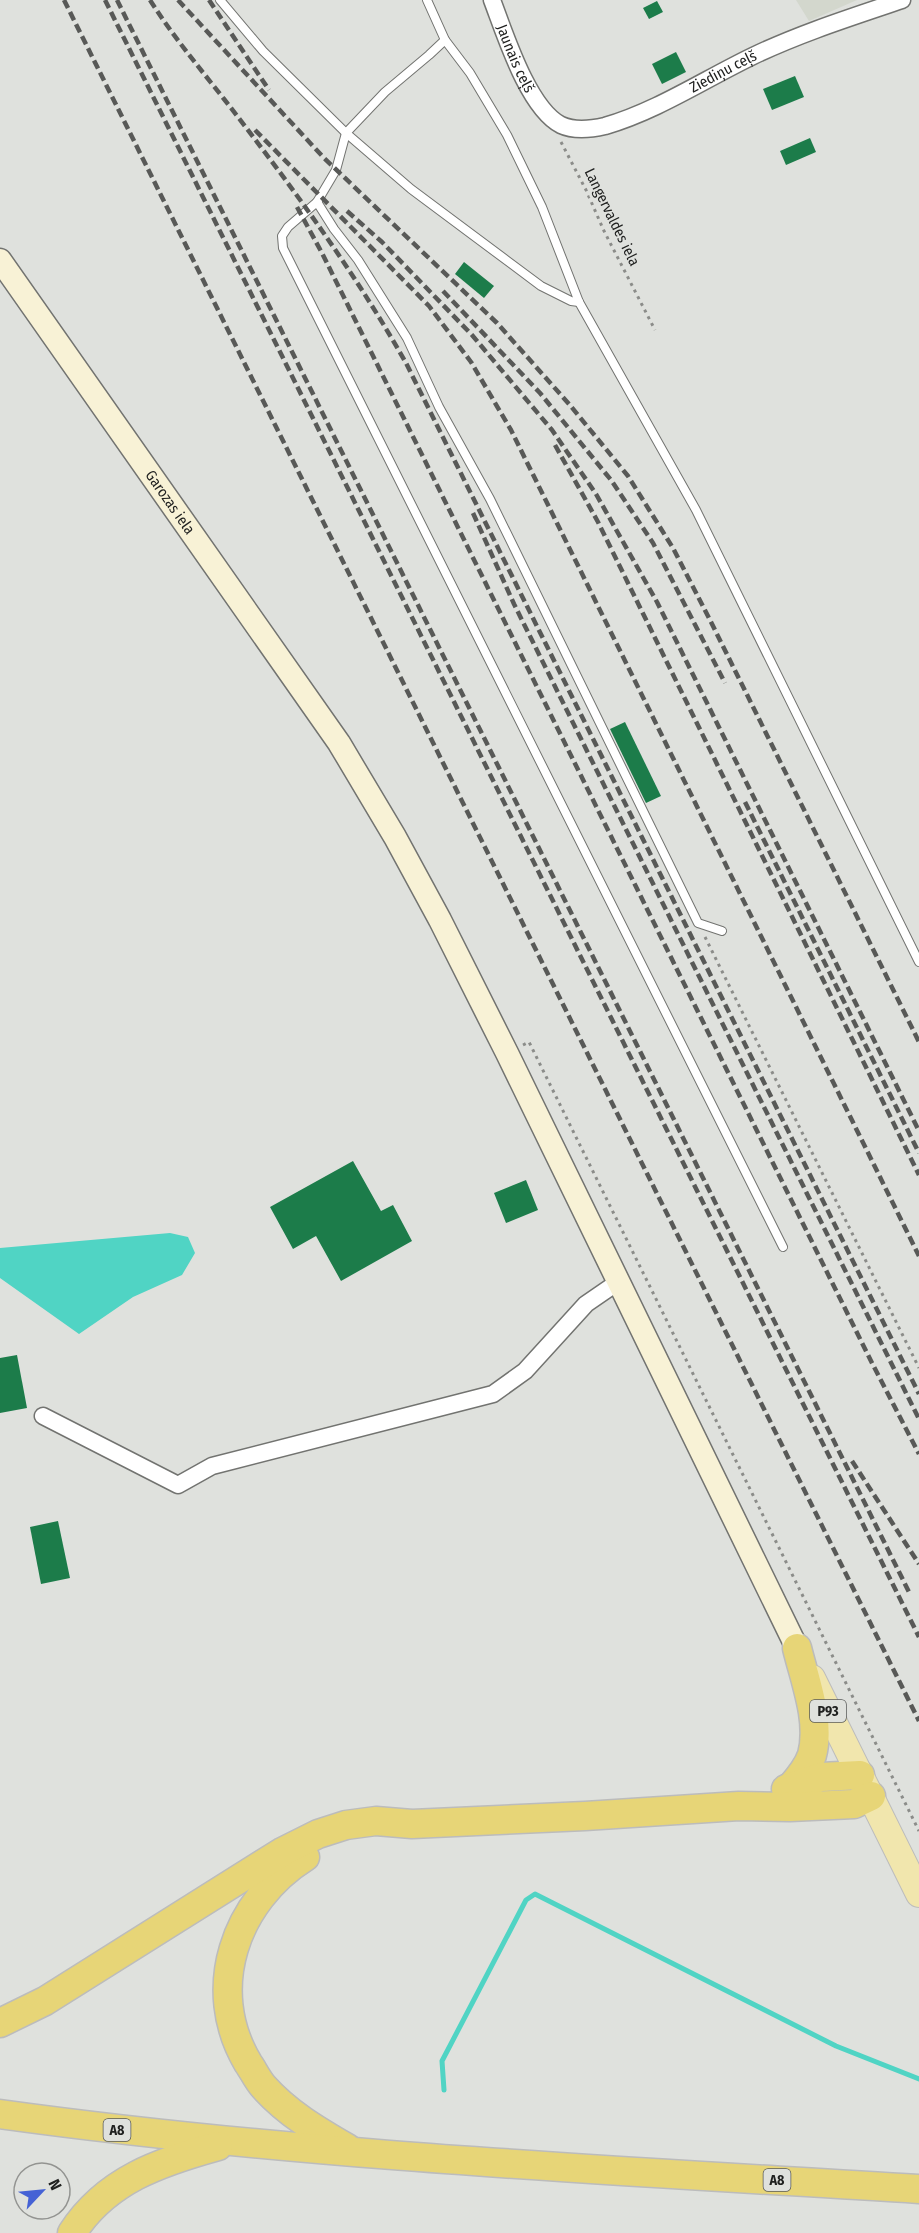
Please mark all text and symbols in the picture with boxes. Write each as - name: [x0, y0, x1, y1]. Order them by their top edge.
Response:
- street label: Jaunais ceļš: [493, 22, 538, 96]
- street label: Ziediņu ceļš: [686, 47, 759, 97]
- street label: Langervaldes iela: [581, 165, 643, 269]
- street label: Garozas iela: [141, 467, 199, 538]
- road number: P93: [810, 1700, 846, 1722]
- road number: A8: [104, 2119, 130, 2141]
- north arrow: [12, 2161, 72, 2221]
- road number: A8: [764, 2169, 790, 2191]
- text: N: [44, 2176, 66, 2193]

